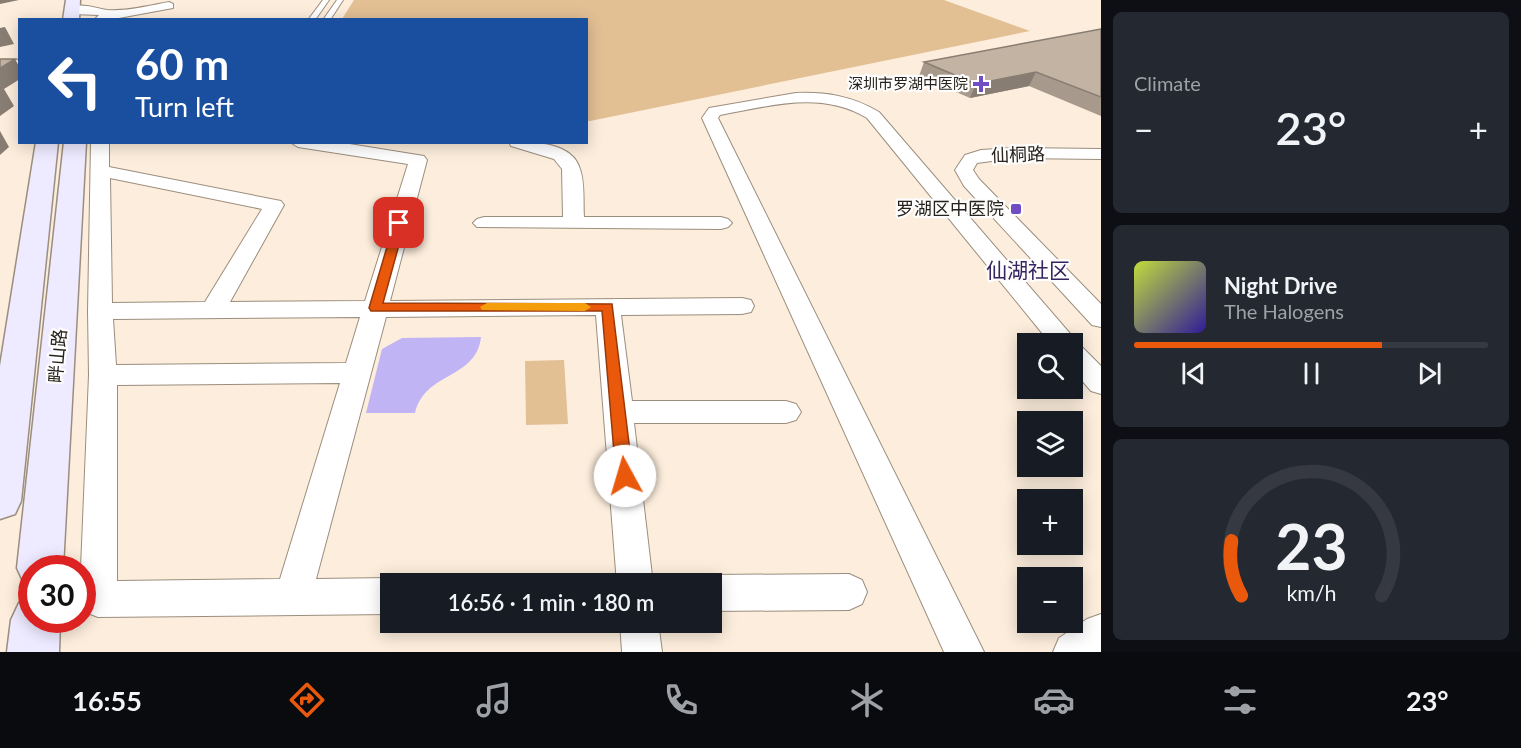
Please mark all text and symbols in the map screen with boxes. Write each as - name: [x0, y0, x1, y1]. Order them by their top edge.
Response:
- text: 60 m: [135, 39, 229, 89]
- icon: left: [36, 42, 114, 120]
- text: Climate: [1134, 71, 1201, 95]
- place label: 深圳市罗湖中医院: [848, 74, 968, 92]
- marker: 深圳市罗湖中医院: [972, 75, 990, 93]
- text: Turn left: [135, 90, 234, 123]
- text: 23°: [1276, 101, 1346, 155]
- text: −: [1134, 109, 1153, 149]
- text: +: [1469, 109, 1488, 149]
- street label: 仙桐路: [991, 142, 1045, 166]
- pin: [373, 197, 424, 248]
- place label: 罗湖区中医院: [896, 197, 1004, 219]
- marker: 罗湖区中医院: [1009, 202, 1023, 216]
- icon: arrive: [382, 206, 415, 239]
- district label: 仙湖社区: [986, 257, 1070, 282]
- text: Night Drive: [1224, 272, 1337, 299]
- text: The Halogens: [1224, 299, 1344, 323]
- street label: 畔山路: [44, 328, 70, 384]
- map controls: [1017, 333, 1083, 633]
- button: search: [1017, 333, 1083, 399]
- icon: previous: [1177, 357, 1210, 390]
- icon: pause: [1295, 357, 1328, 390]
- icon: next: [1413, 357, 1446, 390]
- button: layers: [1017, 411, 1083, 477]
- position arrow: [593, 444, 657, 508]
- button: +: [1017, 489, 1083, 555]
- text: 23: [1275, 509, 1347, 584]
- speed limit sign: 30: [18, 555, 96, 633]
- button: −: [1017, 567, 1083, 633]
- text: km/h: [1286, 581, 1336, 607]
- text: 16:56 · 1 min · 180 m: [448, 589, 654, 616]
- icon: directions: [286, 679, 328, 721]
- icon: music: [473, 679, 515, 721]
- icon: phone: [660, 679, 702, 721]
- icon: climate: [846, 679, 888, 721]
- icon: car: [1033, 679, 1075, 721]
- icon: filters: [1219, 679, 1261, 721]
- text: 16:55: [72, 684, 142, 717]
- text: 23°: [1406, 684, 1449, 717]

